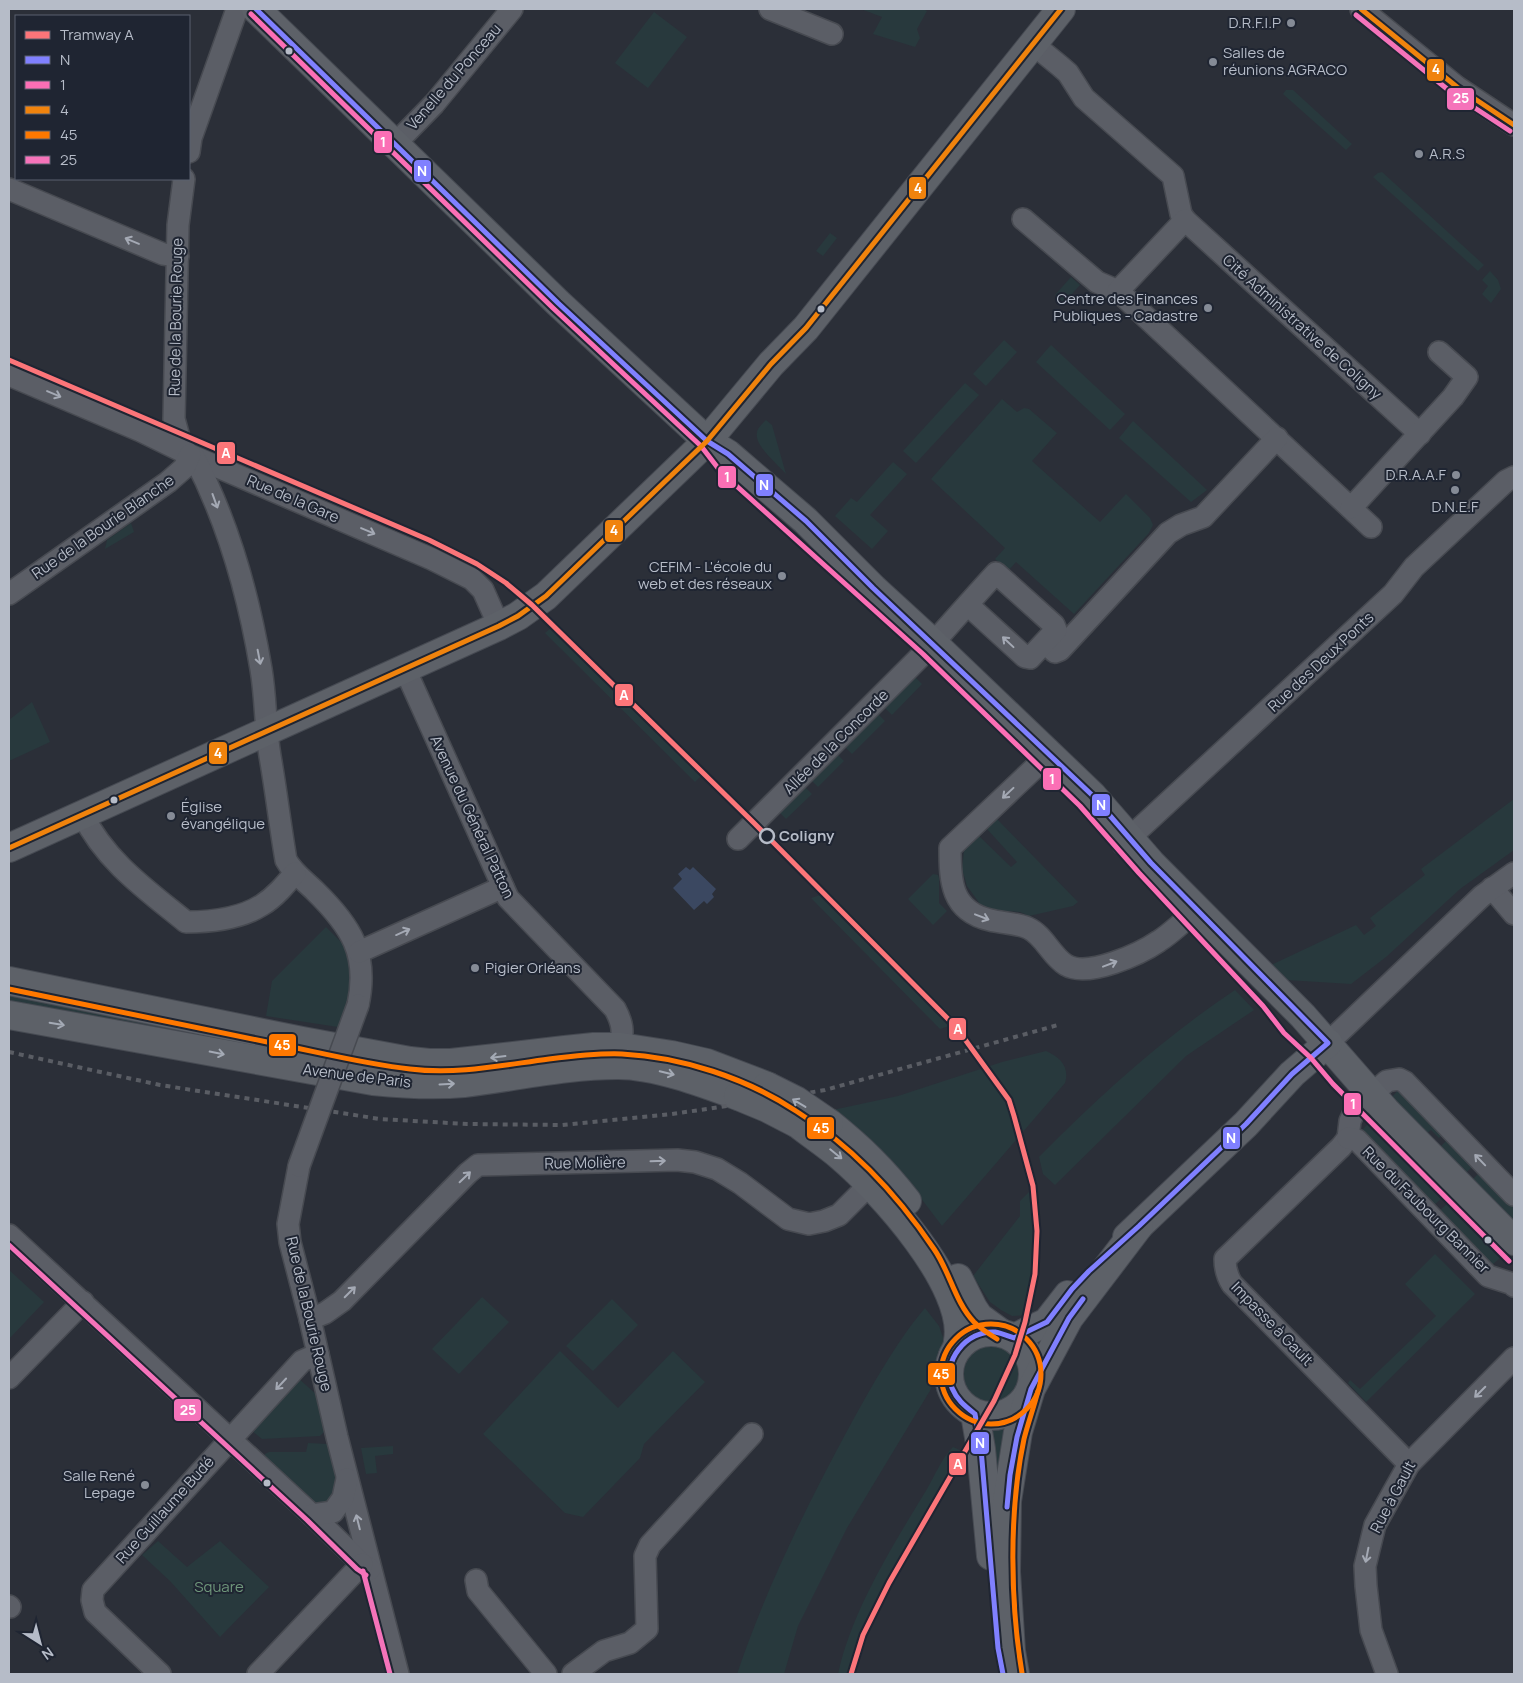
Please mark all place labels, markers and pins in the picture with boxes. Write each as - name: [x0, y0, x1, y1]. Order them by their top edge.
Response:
- place label: D.R.F.I.P: [1229, 12, 1281, 33]
- marker: D.R.F.I.P: [1285, 17, 1297, 29]
- place label: Salles de réunions AGRACO: [1223, 42, 1347, 80]
- unlabelled marker: [284, 46, 294, 56]
- marker: Salles de réunions AGRACO: [1207, 56, 1219, 68]
- place label: A.R.S: [1429, 143, 1465, 164]
- marker: A.R.S: [1413, 148, 1425, 160]
- place label: Centre des Finances Publiques - Cadastre: [1053, 288, 1198, 326]
- marker: Centre des Finances Publiques - Cadastre: [1202, 302, 1214, 314]
- unlabelled marker: [816, 304, 826, 314]
- place label: D.R.A.A.F: [1385, 464, 1446, 485]
- marker: D.R.A.A.F: [1450, 469, 1462, 481]
- marker: D.N.E.F: [1449, 484, 1461, 496]
- place label: D.N.E.F: [1431, 496, 1479, 517]
- place label: CEFIM - L'école du web et des réseaux: [638, 556, 772, 594]
- marker: CEFIM - L'école du web et des réseaux: [776, 570, 788, 582]
- unlabelled marker: [109, 795, 119, 805]
- place label: Église évangélique: [181, 796, 265, 834]
- marker: Église évangélique: [165, 810, 177, 822]
- place label: Coligny: [779, 825, 835, 846]
- marker: Coligny: [759, 828, 775, 844]
- place label: Pigier Orléans: [485, 957, 581, 978]
- marker: Pigier Orléans: [469, 962, 481, 974]
- unlabelled marker: [1483, 1235, 1493, 1245]
- place label: Salle René Lepage: [63, 1465, 135, 1503]
- unlabelled marker: [262, 1478, 272, 1488]
- marker: Salle René Lepage: [139, 1479, 151, 1491]

